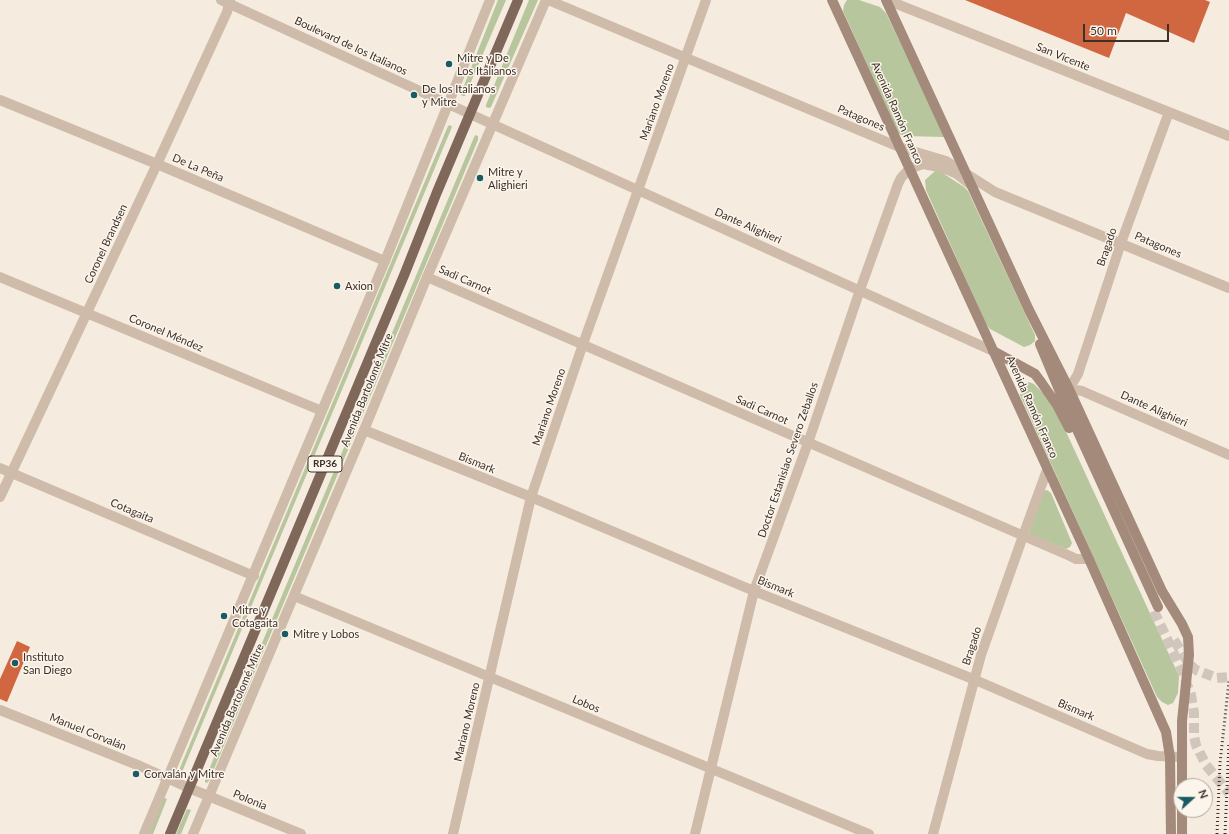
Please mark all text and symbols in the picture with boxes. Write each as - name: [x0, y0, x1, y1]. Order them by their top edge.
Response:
- street label: Boulevard de los Italianos: [293, 14, 409, 78]
- scale bar: [1085, 16, 1171, 42]
- text: 50 m: [1090, 23, 1117, 38]
- street label: San Vicente: [1034, 40, 1092, 74]
- place label: Mitre y De Los Italianos: [457, 51, 516, 77]
- marker: Mitre y De Los Italianos: [444, 59, 454, 69]
- street label: Avenida Ramón Franco: [868, 60, 926, 166]
- street label: Mariano Moreno: [637, 62, 677, 142]
- place label: De los Italianos y Mitre: [422, 82, 495, 108]
- marker: De los Italianos y Mitre: [409, 90, 419, 100]
- street label: Patagones: [835, 102, 887, 134]
- street label: De La Peña: [170, 151, 226, 185]
- place label: Mitre y Alighieri: [488, 165, 528, 191]
- marker: Mitre y Alighieri: [475, 173, 485, 183]
- street label: Coronel Brandsen: [82, 202, 130, 286]
- street label: Dante Alighieri: [712, 205, 784, 247]
- street label: Bragado: [1094, 226, 1120, 268]
- street label: Patagones: [1132, 229, 1184, 261]
- street label: Sadi Carnot: [437, 263, 493, 297]
- place label: Axion: [345, 279, 373, 293]
- marker: Axion: [332, 281, 342, 291]
- street label: Coronel Méndez: [127, 311, 205, 355]
- street label: Avenida Bartolomé Mitre: [338, 331, 396, 449]
- street label: Avenida Ramón Franco: [1003, 354, 1061, 460]
- street label: Mariano Moreno: [530, 367, 568, 447]
- street label: Doctor Estanislao Severo Zeballos: [755, 381, 821, 539]
- street label: Dante Alighieri: [1118, 388, 1190, 430]
- street label: Sadi Carnot: [734, 393, 790, 427]
- street label: Bismark: [457, 450, 497, 476]
- road number: RP36: [308, 456, 342, 472]
- street label: Cotagaita: [108, 496, 156, 526]
- street label: Bismark: [756, 574, 796, 600]
- place label: Mitre y Cotagaita: [232, 603, 278, 629]
- marker: Mitre y Cotagaita: [219, 611, 229, 621]
- street label: Bragado: [960, 625, 984, 667]
- place label: Mitre y Lobos: [293, 627, 359, 641]
- marker: Mitre y Lobos: [280, 629, 290, 639]
- street label: Avenida Bartolomé Mitre: [207, 642, 267, 758]
- place label: Instituto San Diego: [23, 650, 72, 676]
- marker: Instituto San Diego: [10, 658, 20, 668]
- street label: Mariano Moreno: [451, 681, 483, 763]
- street label: Lobos: [570, 692, 602, 716]
- street label: Bismark: [1056, 696, 1096, 724]
- street label: Manuel Corvalán: [48, 711, 128, 753]
- place label: Corvalán y Mitre: [144, 767, 224, 781]
- marker: Corvalán y Mitre: [131, 769, 141, 779]
- north arrow: [1173, 778, 1213, 818]
- street label: Polonia: [231, 787, 269, 813]
- text: N: [1196, 788, 1211, 800]

